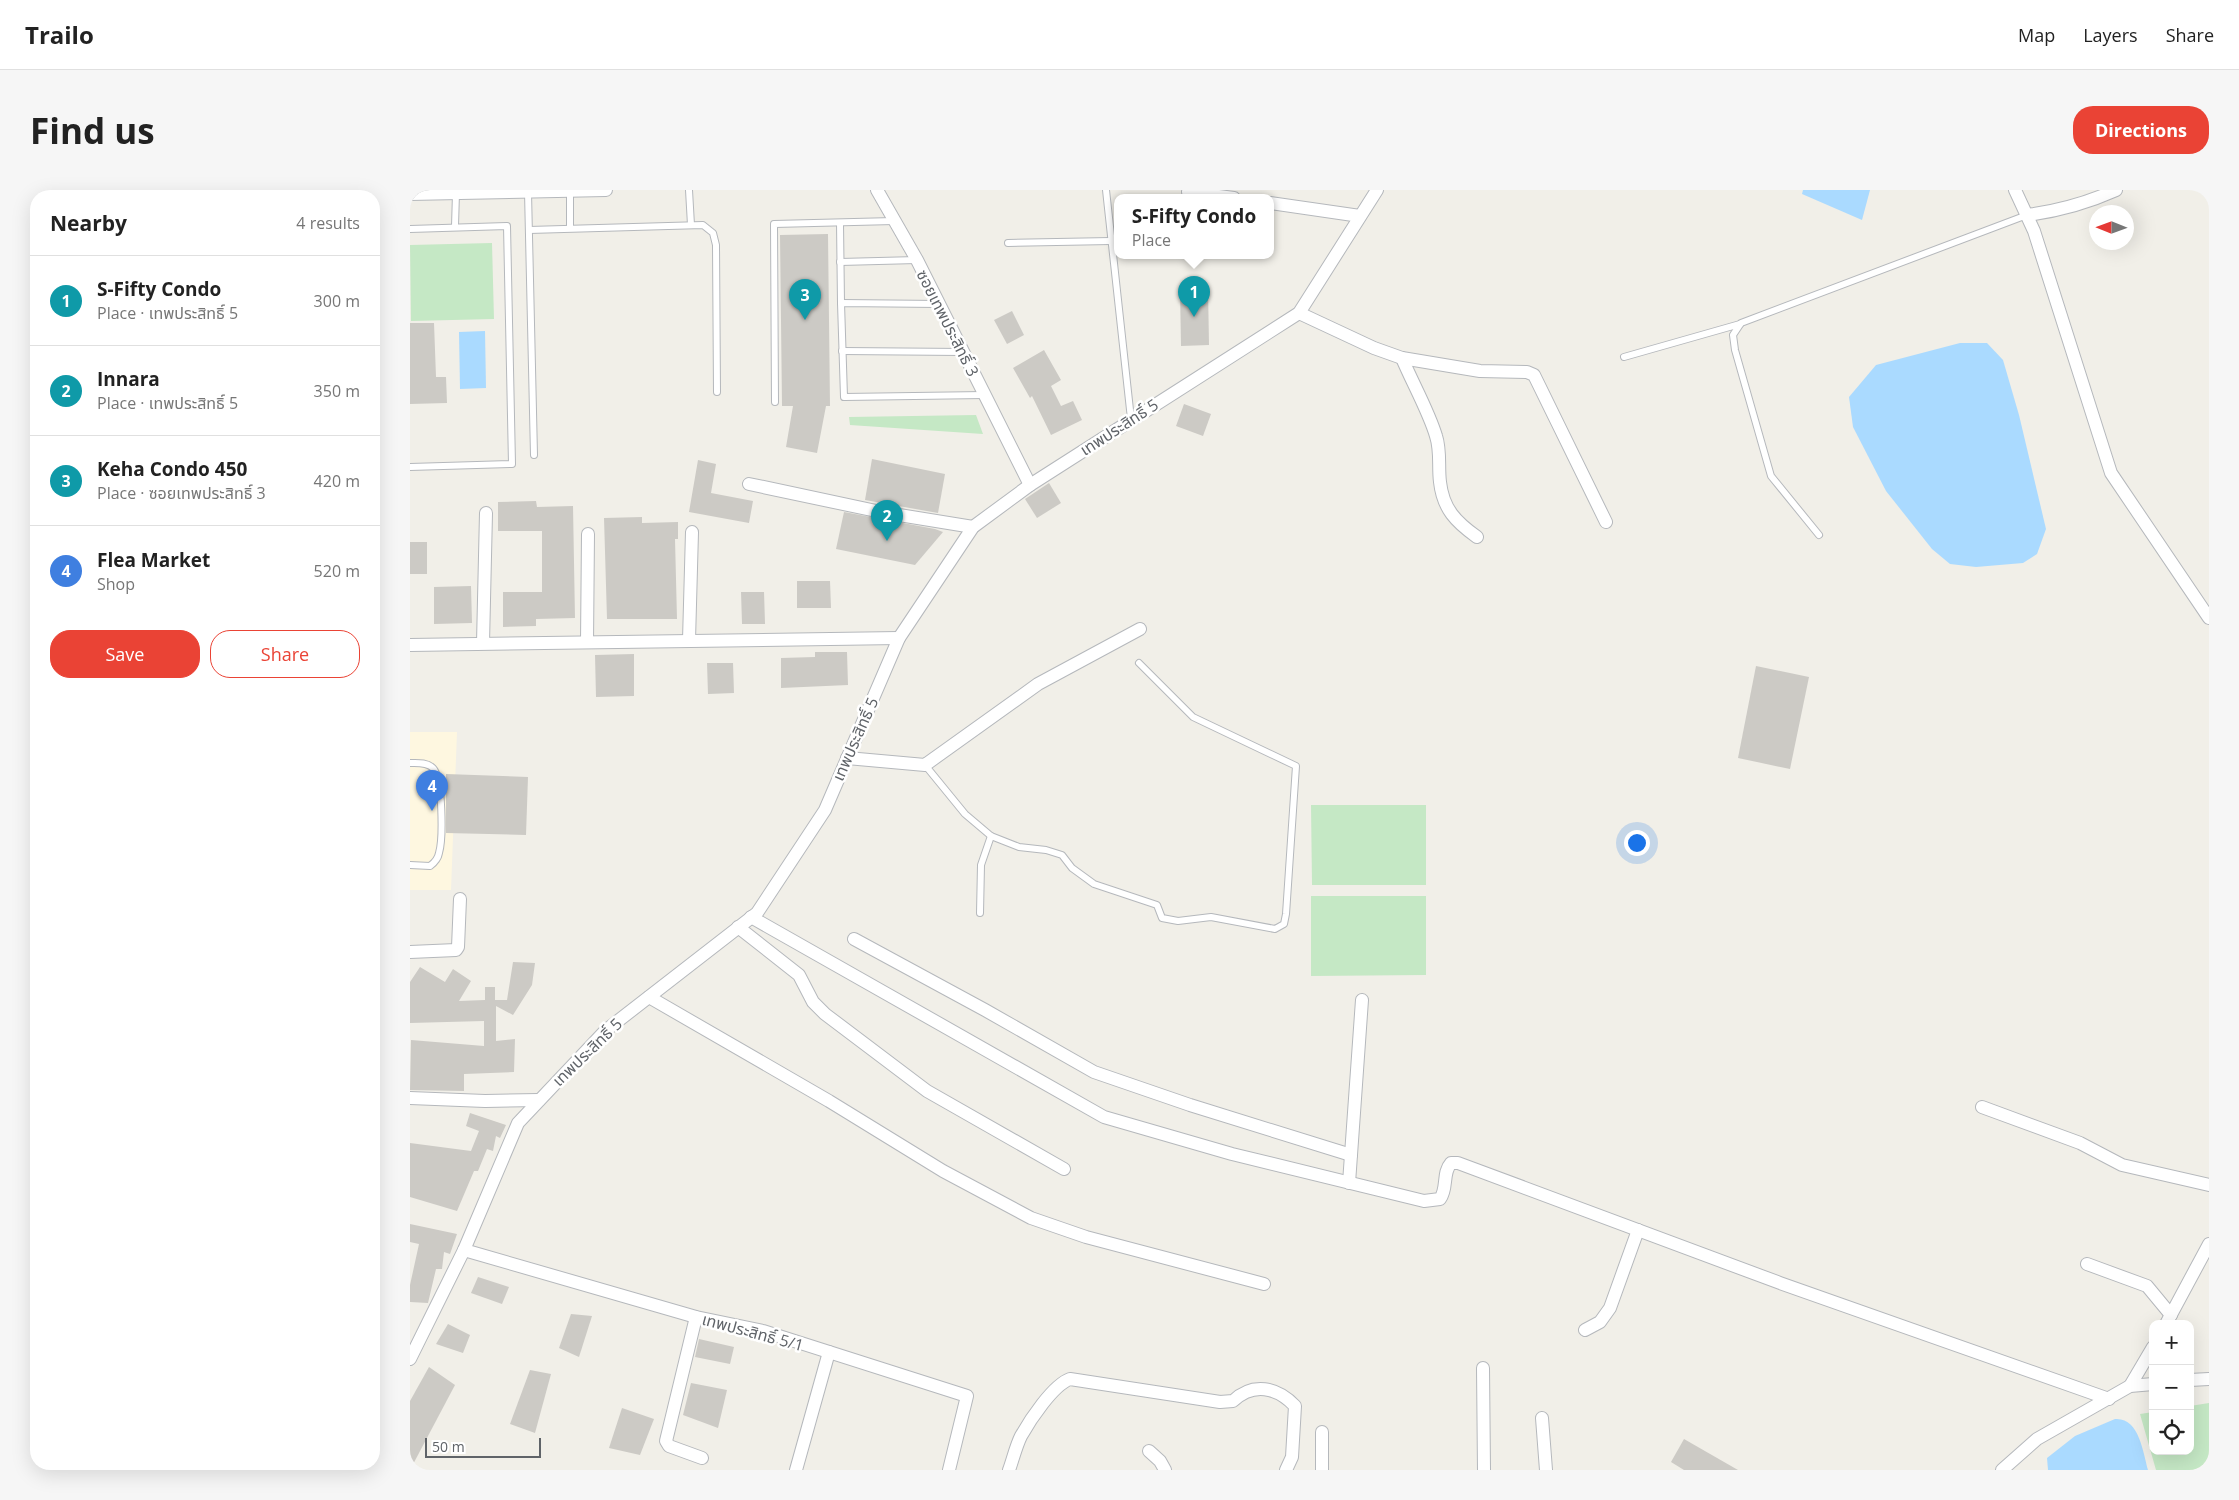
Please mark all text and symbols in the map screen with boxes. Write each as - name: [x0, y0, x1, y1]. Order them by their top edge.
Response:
- text: Trailo: [25, 18, 94, 51]
- text: Map: [2018, 23, 2055, 47]
- text: Layers: [2083, 23, 2138, 47]
- text: Share: [2166, 23, 2214, 47]
- button: Directions: [2073, 106, 2209, 154]
- text: Find us: [30, 107, 155, 154]
- popup: [1114, 194, 1274, 259]
- text: S-Fifty Condo: [1132, 203, 1256, 229]
- north arrow: [2089, 205, 2134, 250]
- text: Nearby: [50, 209, 127, 237]
- text: 4 results: [296, 212, 360, 234]
- text: Place: [1132, 229, 1171, 251]
- street label: ซอยเทพประสิทธิ์ 3: [912, 266, 984, 380]
- text: S-Fifty Condo: [97, 276, 221, 302]
- pin: 1: [1178, 276, 1210, 317]
- pin: 3: [789, 279, 821, 320]
- text: 1: [61, 290, 71, 312]
- text: 300 m: [314, 290, 360, 312]
- text: Place · เทพประสิทธิ์ 5: [97, 302, 238, 324]
- text: Innara: [97, 366, 160, 392]
- text: 2: [61, 380, 71, 402]
- text: 350 m: [314, 380, 360, 402]
- text: Place · เทพประสิทธิ์ 5: [97, 392, 238, 414]
- street label: เทพประสิทธิ์ 5: [1076, 393, 1162, 461]
- text: Keha Condo 450: [97, 456, 247, 482]
- text: 3: [61, 470, 71, 492]
- text: 420 m: [314, 470, 360, 492]
- text: Place · ซอยเทพประสิทธิ์ 3: [97, 482, 266, 504]
- pin: 2: [871, 500, 903, 541]
- text: Flea Market: [97, 547, 210, 573]
- text: 4: [61, 560, 71, 582]
- text: 520 m: [314, 560, 360, 582]
- text: Shop: [97, 573, 135, 595]
- button: Save: [50, 630, 200, 678]
- button: Share: [210, 630, 360, 678]
- street label: เทพประสิทธิ์ 5: [827, 694, 883, 784]
- pin: 4: [416, 770, 448, 811]
- your location: [1624, 830, 1650, 856]
- street label: เทพประสิทธิ์ 5: [547, 1013, 627, 1091]
- street label: เทพประสิทธิ์ 5/1: [700, 1308, 806, 1356]
- map controls: [2149, 1320, 2194, 1455]
- button: +: [2149, 1320, 2194, 1365]
- button: −: [2149, 1365, 2194, 1410]
- button: locate: [2149, 1410, 2194, 1455]
- scale bar: [425, 1435, 541, 1458]
- text: 50 m: [432, 1437, 465, 1456]

